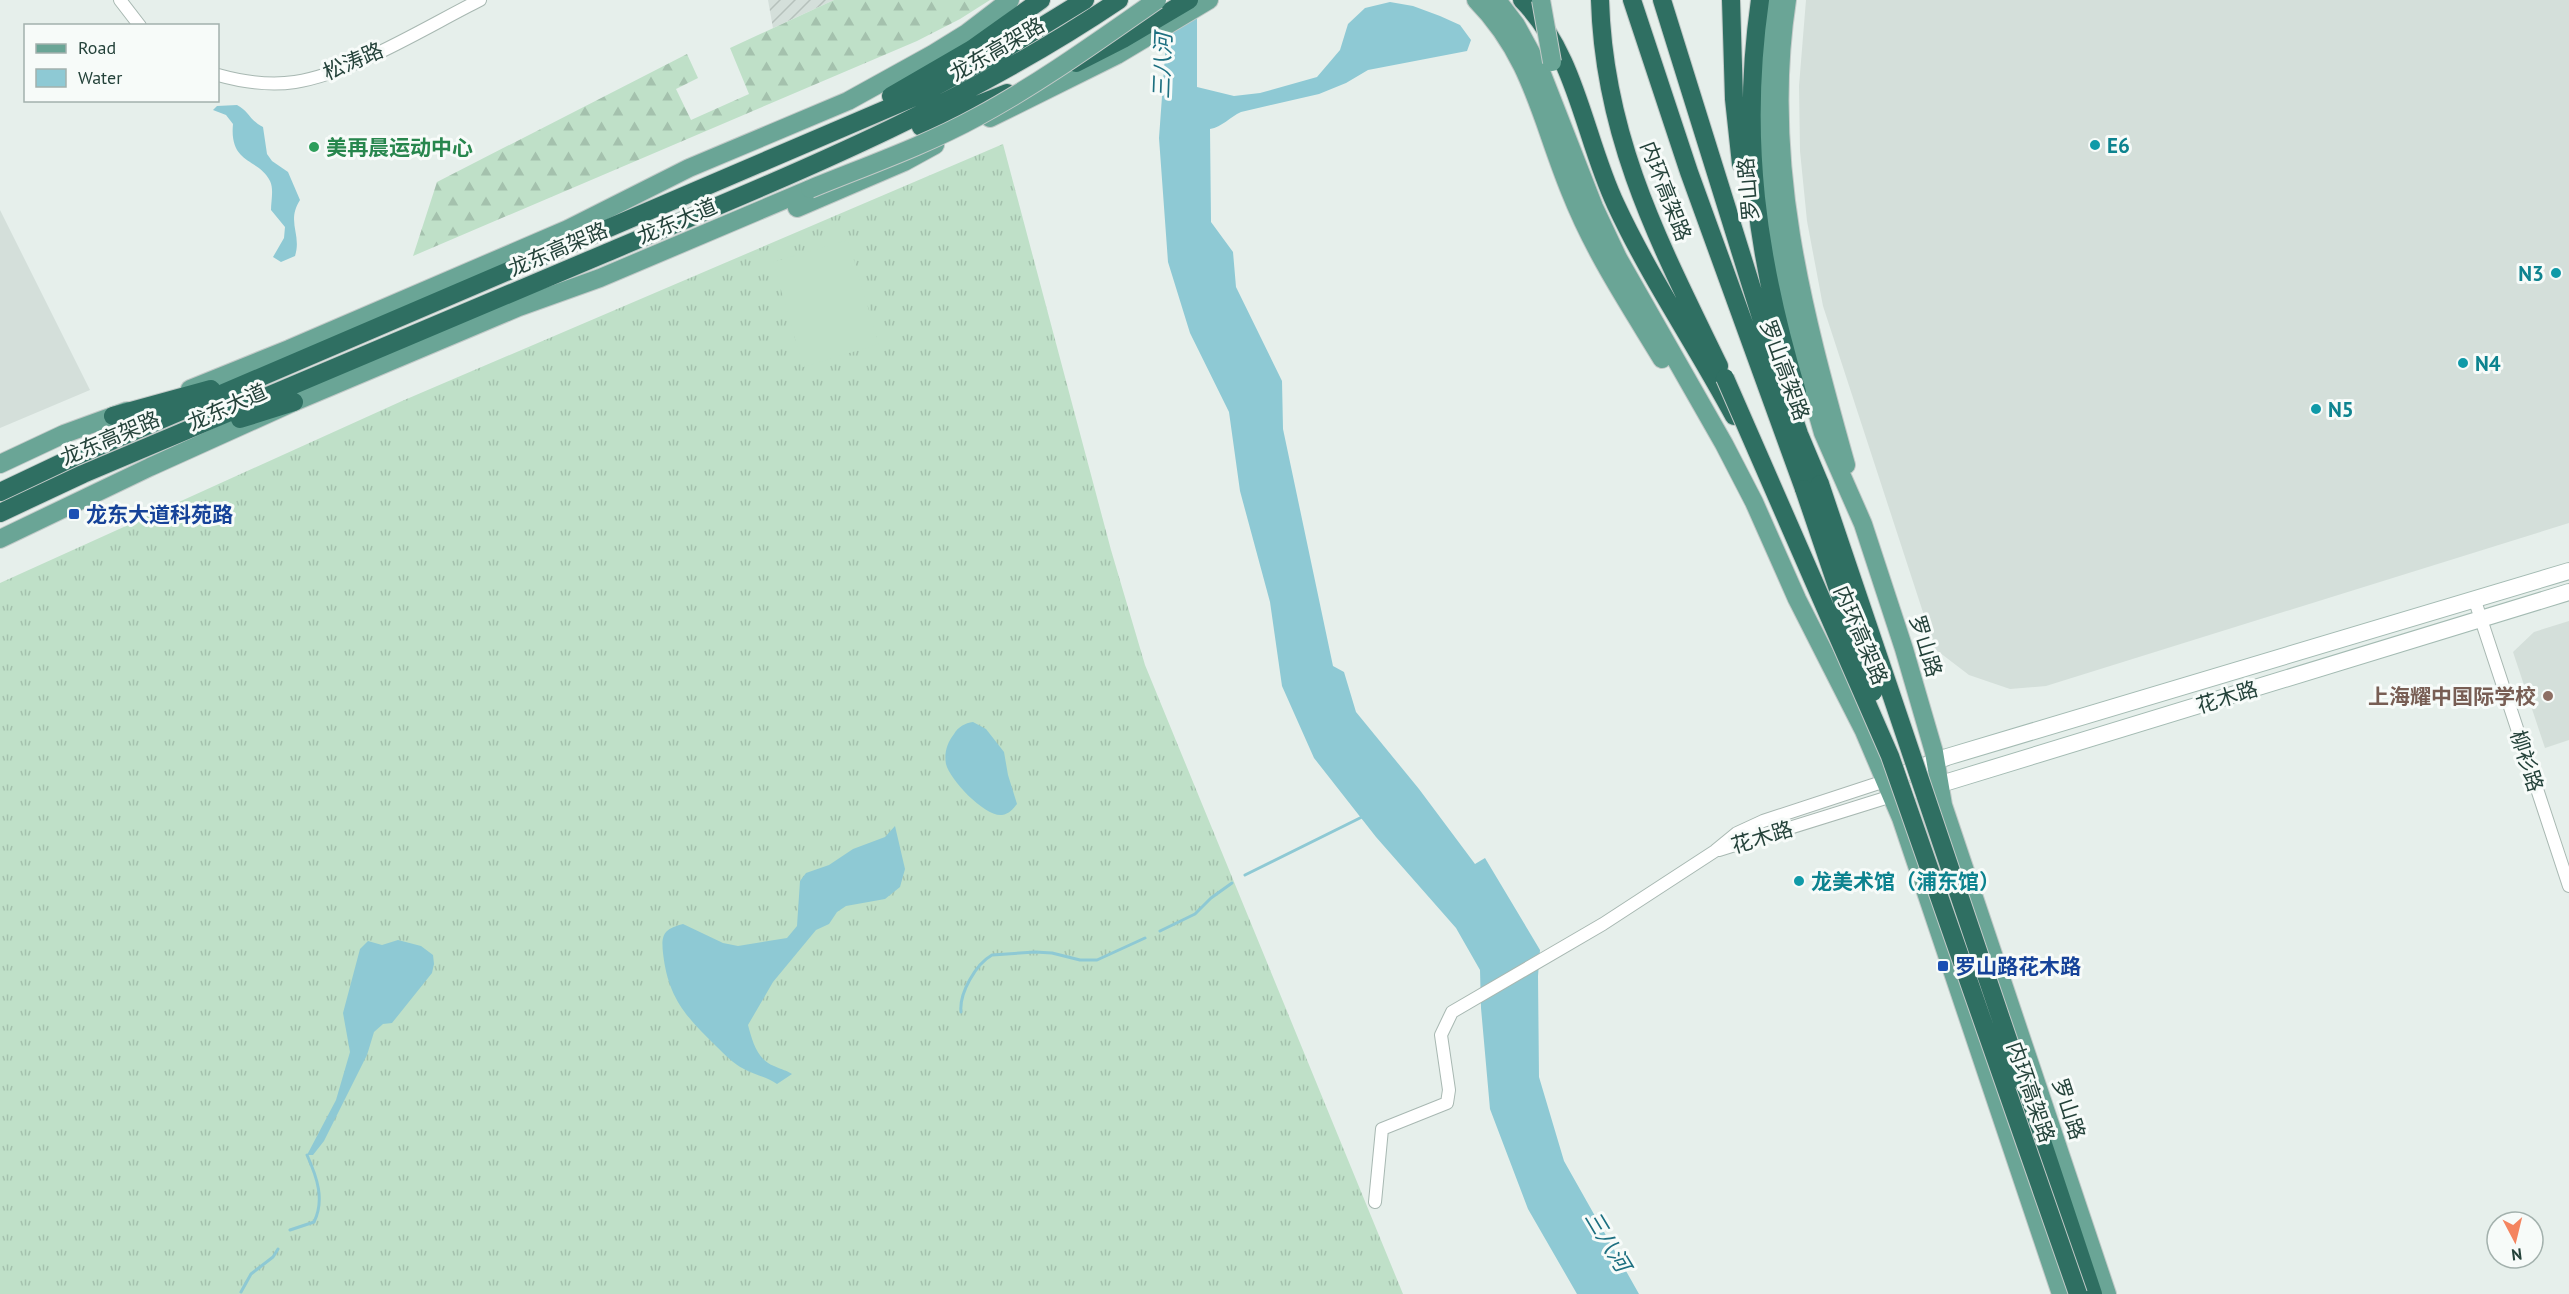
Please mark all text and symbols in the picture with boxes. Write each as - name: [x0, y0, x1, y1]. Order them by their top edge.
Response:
- street label: 龙东高架路: [945, 11, 1049, 87]
- legend: [24, 24, 219, 102]
- water label: 三八河: [1147, 29, 1177, 99]
- text: Road: [78, 36, 116, 59]
- street label: 松涛路: [319, 36, 387, 86]
- text: Water: [78, 66, 122, 89]
- place label: E6: [2107, 132, 2130, 159]
- place label: 美再晨运动中心: [326, 134, 473, 161]
- street label: 内环高架路: [1635, 137, 1697, 245]
- marker: E6: [2088, 138, 2102, 152]
- marker: 美再晨运动中心: [307, 140, 321, 154]
- street label: 罗山路: [1732, 156, 1764, 222]
- street label: 龙东大道: [633, 192, 721, 250]
- street label: 龙东高架路: [504, 216, 612, 282]
- place label: N3: [2518, 260, 2544, 287]
- marker: N3: [2549, 266, 2563, 280]
- street label: 罗山高架路: [1754, 316, 1816, 424]
- place label: N4: [2475, 350, 2501, 377]
- marker: N4: [2456, 356, 2470, 370]
- street label: 龙东大道: [183, 378, 271, 436]
- place label: N5: [2328, 396, 2354, 423]
- marker: N5: [2309, 402, 2323, 416]
- street label: 龙东高架路: [56, 405, 164, 471]
- place label: 龙东大道科苑路: [86, 501, 233, 528]
- marker: 龙东大道科苑路: [67, 507, 81, 521]
- street label: 内环高架路: [1828, 581, 1894, 689]
- street label: 罗山路: [1904, 612, 1948, 680]
- street label: 花木路: [2193, 675, 2261, 719]
- place label: 上海耀中国际学校: [2368, 683, 2536, 710]
- marker: 上海耀中国际学校: [2541, 689, 2555, 703]
- street label: 柳衫路: [2504, 727, 2550, 795]
- street label: 花木路: [1728, 815, 1796, 859]
- place label: 龙美术馆（浦东馆）: [1811, 868, 2000, 895]
- marker: 龙美术馆（浦东馆）: [1792, 874, 1806, 888]
- place label: 罗山路花木路: [1955, 953, 2081, 980]
- marker: 罗山路花木路: [1936, 959, 1950, 973]
- street label: 内环高架路: [2001, 1038, 2061, 1146]
- street label: 罗山路: [2046, 1075, 2092, 1143]
- water label: 三八河: [1579, 1205, 1639, 1280]
- north arrow: [2485, 1210, 2545, 1270]
- text: N: [2510, 1244, 2523, 1265]

